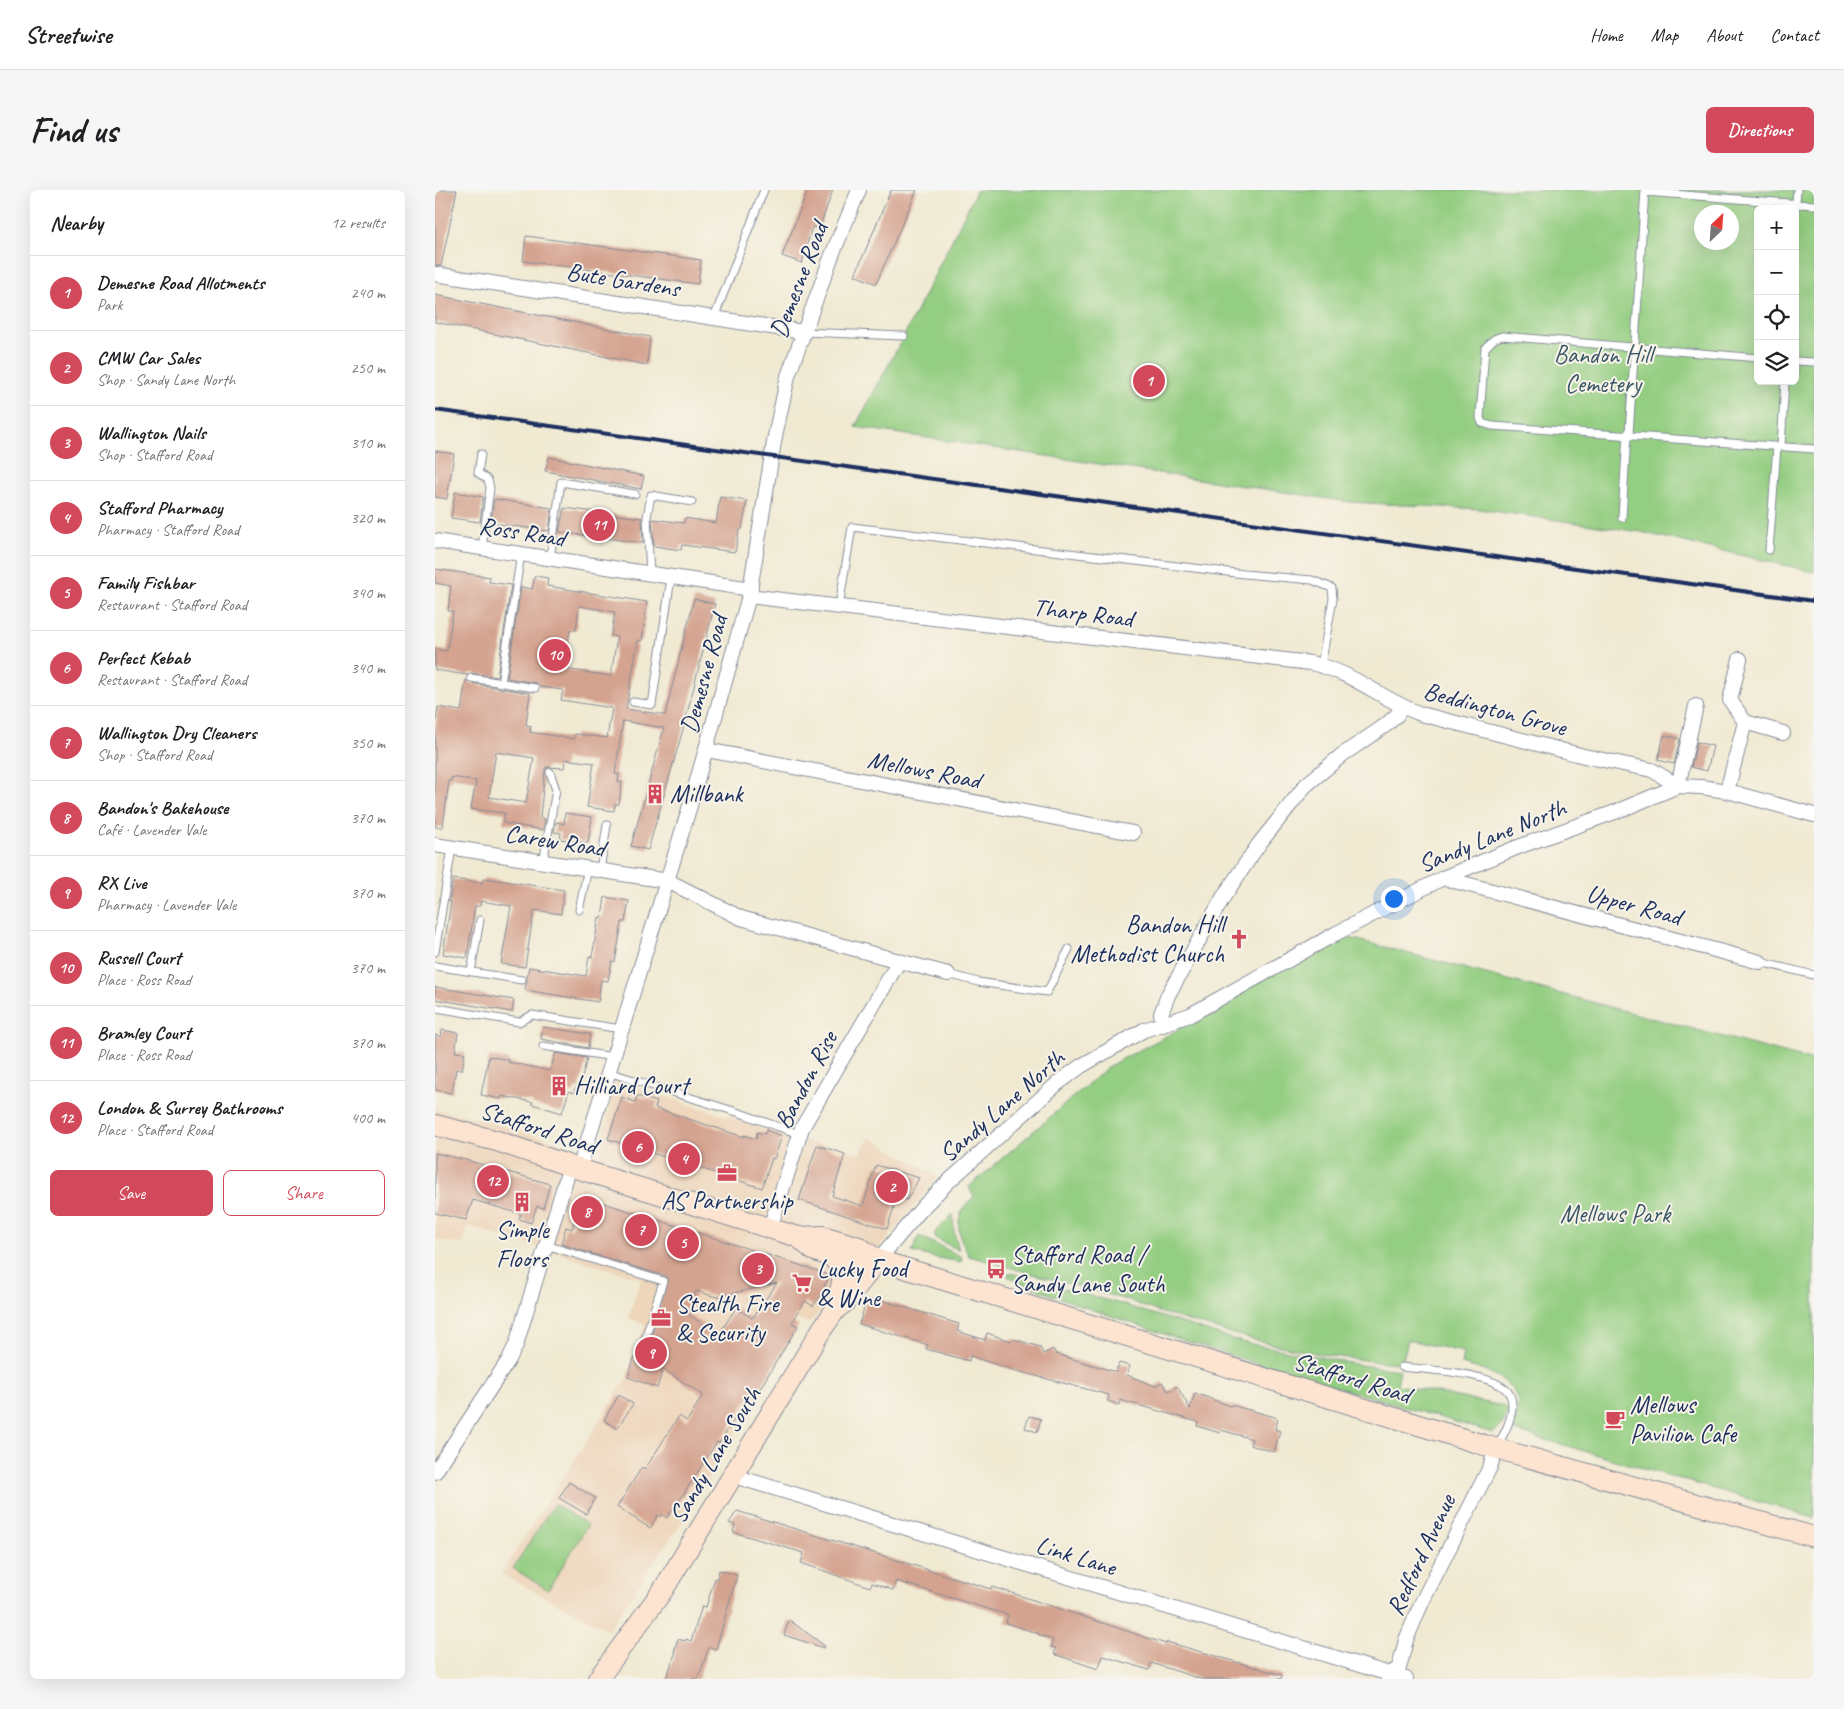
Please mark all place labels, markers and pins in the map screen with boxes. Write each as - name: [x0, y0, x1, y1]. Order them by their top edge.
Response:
- pin: 1: [1133, 362, 1165, 400]
- pin: 11: [583, 506, 615, 544]
- pin: 10: [539, 636, 571, 674]
- place label: Millbank: [670, 778, 745, 810]
- building icon: Millbank: [644, 783, 666, 805]
- place label: Bandon Hill Methodist Church: [1071, 909, 1229, 970]
- church icon: Bandon Hill Methodist Church: [1228, 928, 1250, 950]
- place label: Hilliard Court: [574, 1070, 692, 1102]
- building icon: Hilliard Court: [548, 1075, 570, 1097]
- pin: 6: [622, 1128, 654, 1166]
- pin: 4: [668, 1140, 700, 1178]
- pin: 12: [477, 1162, 509, 1200]
- office icon: AS Partnership: [716, 1162, 738, 1184]
- pin: 2: [876, 1168, 908, 1206]
- place label: AS Partnership: [661, 1185, 794, 1217]
- building icon: Simple Floors: [511, 1191, 533, 1213]
- pin: 8: [571, 1193, 603, 1231]
- pin: 7: [625, 1211, 657, 1249]
- place label: Simple Floors: [495, 1214, 550, 1275]
- pin: 5: [667, 1224, 699, 1262]
- place label: Stafford Road / Sandy Lane South: [1011, 1239, 1165, 1300]
- pin: 3: [742, 1250, 774, 1288]
- place label: Lucky Food & Wine: [817, 1253, 911, 1314]
- bus stop icon: Stafford Road / Sandy Lane South: [985, 1258, 1007, 1280]
- supermarket icon: Lucky Food & Wine: [791, 1272, 813, 1294]
- place label: Stealth Fire & Security: [676, 1288, 780, 1349]
- office icon: Stealth Fire & Security: [650, 1307, 672, 1329]
- pin: 9: [635, 1334, 667, 1372]
- place label: Mellows Pavilion Cafe: [1630, 1389, 1738, 1450]
- cafe icon: Mellows Pavilion Cafe: [1604, 1408, 1626, 1430]

